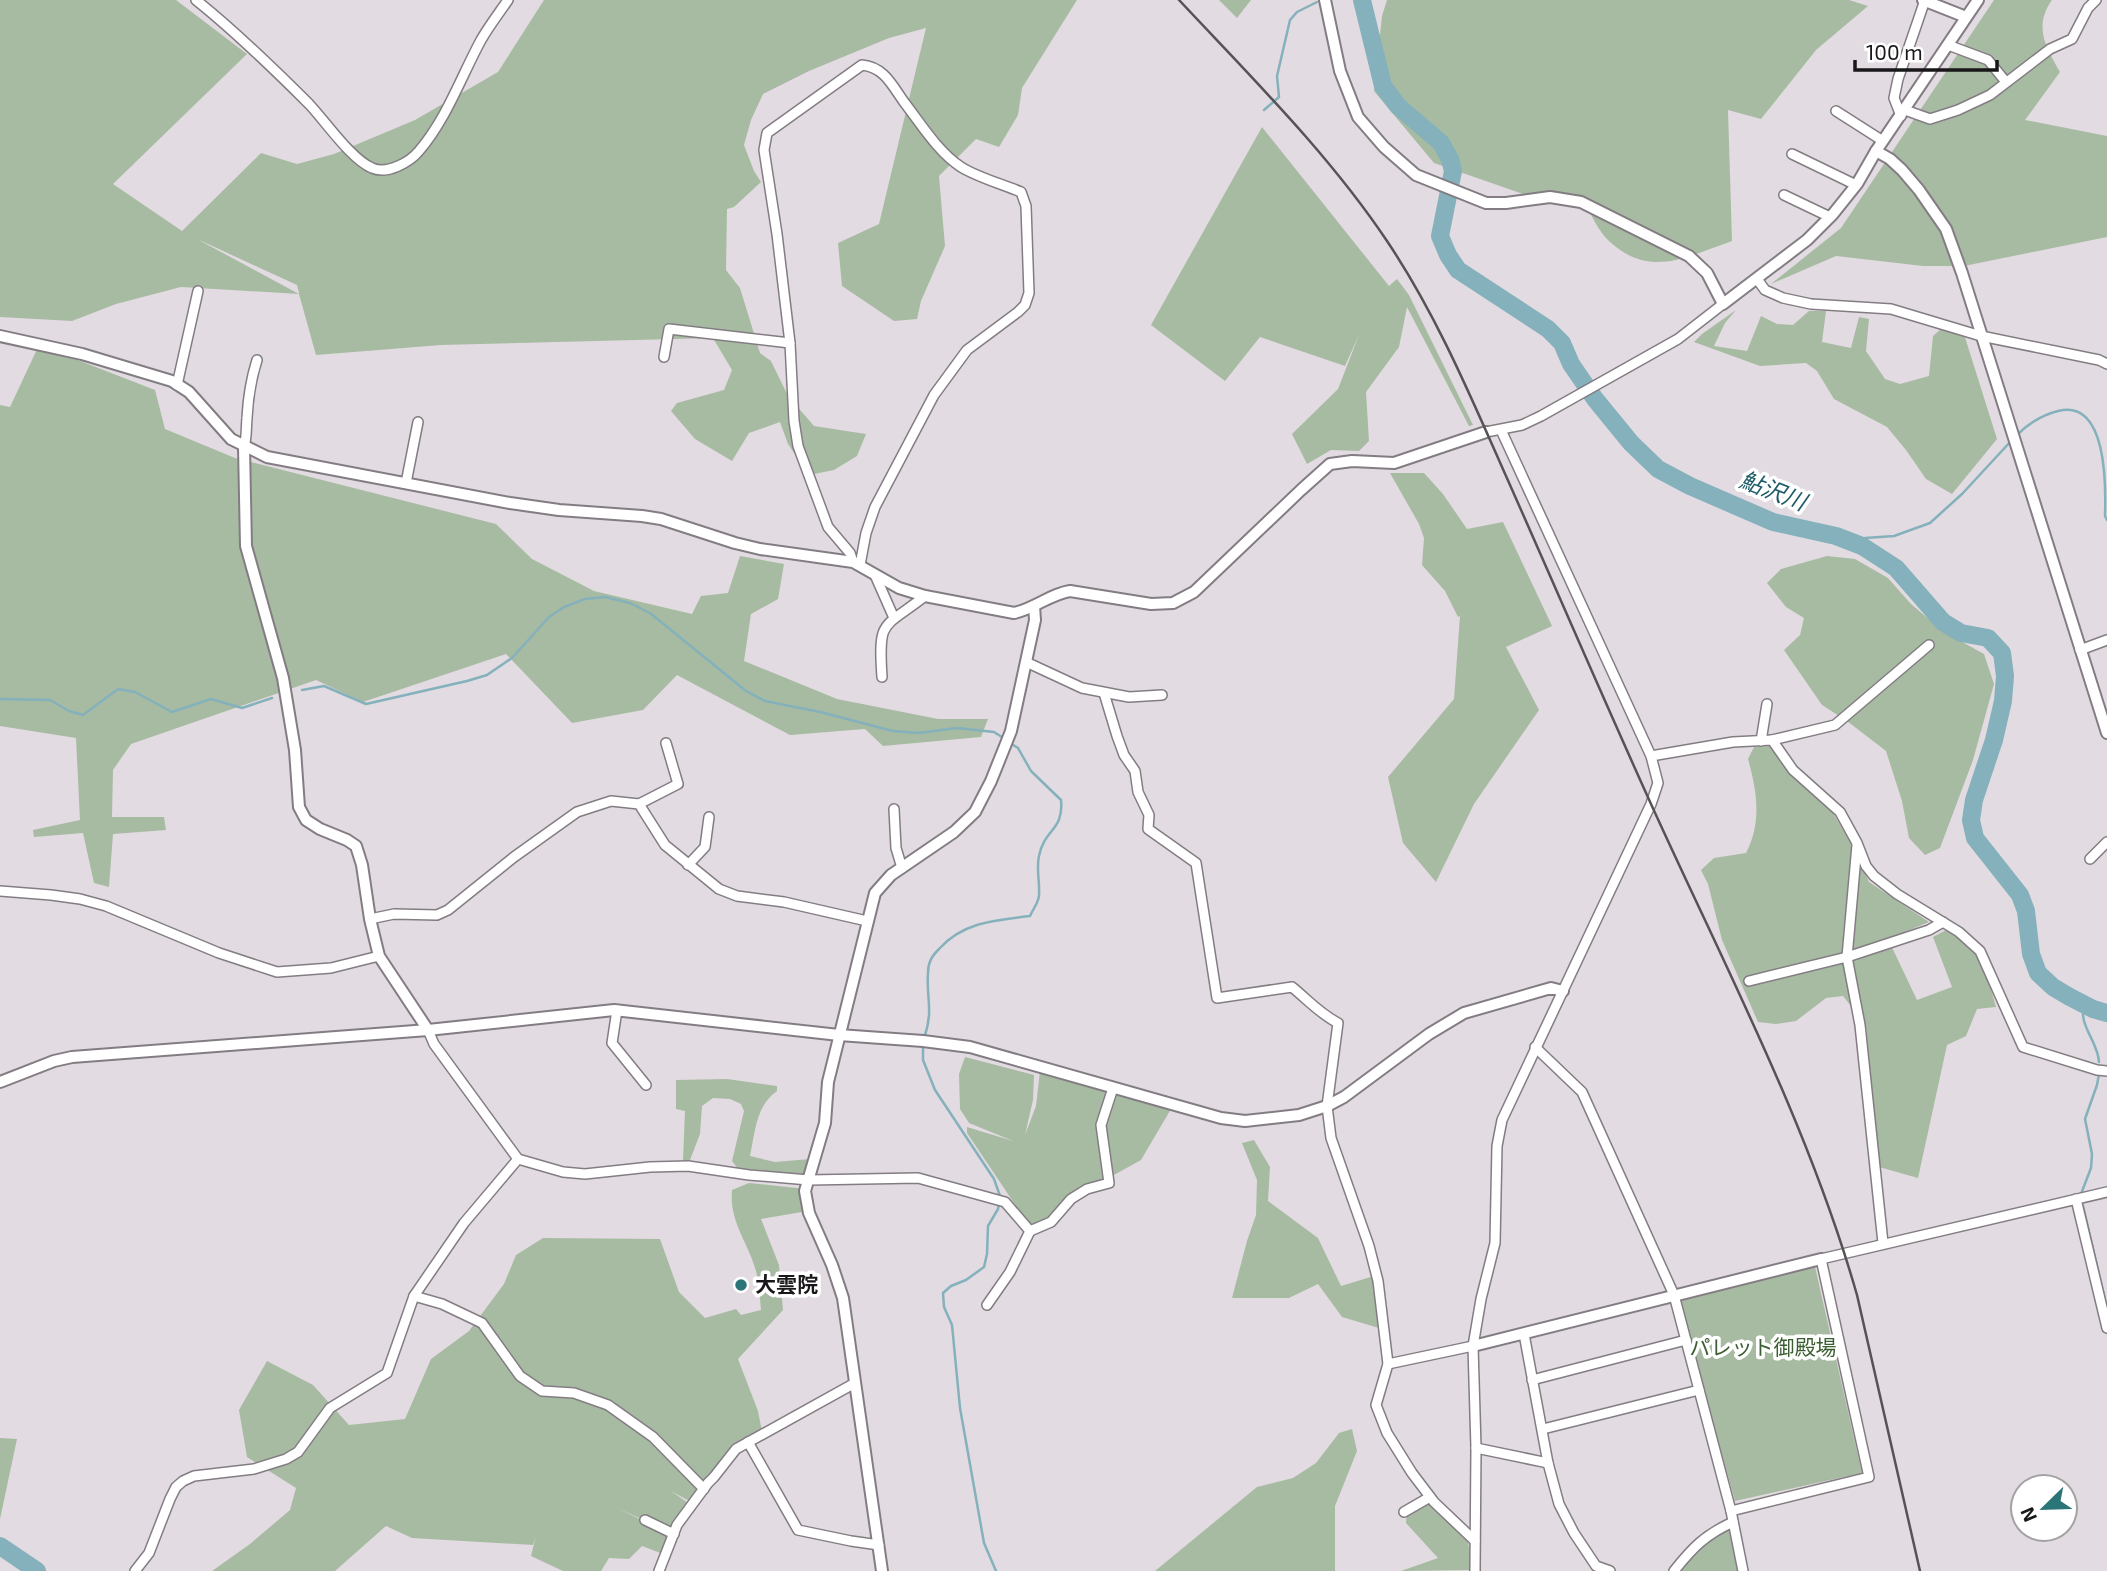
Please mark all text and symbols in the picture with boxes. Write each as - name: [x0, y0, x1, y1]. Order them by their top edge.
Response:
- scale bar: [1855, 28, 1997, 72]
- text: 100 m: [1866, 39, 1923, 64]
- water label: 鮎沢川: [1736, 465, 1813, 517]
- place label: 大雲院: [755, 1271, 818, 1296]
- marker: 大雲院: [733, 1277, 749, 1293]
- park label: パレット御殿場: [1690, 1334, 1837, 1359]
- north arrow: [2009, 1473, 2079, 1543]
- text: N: [2015, 1504, 2041, 1526]

